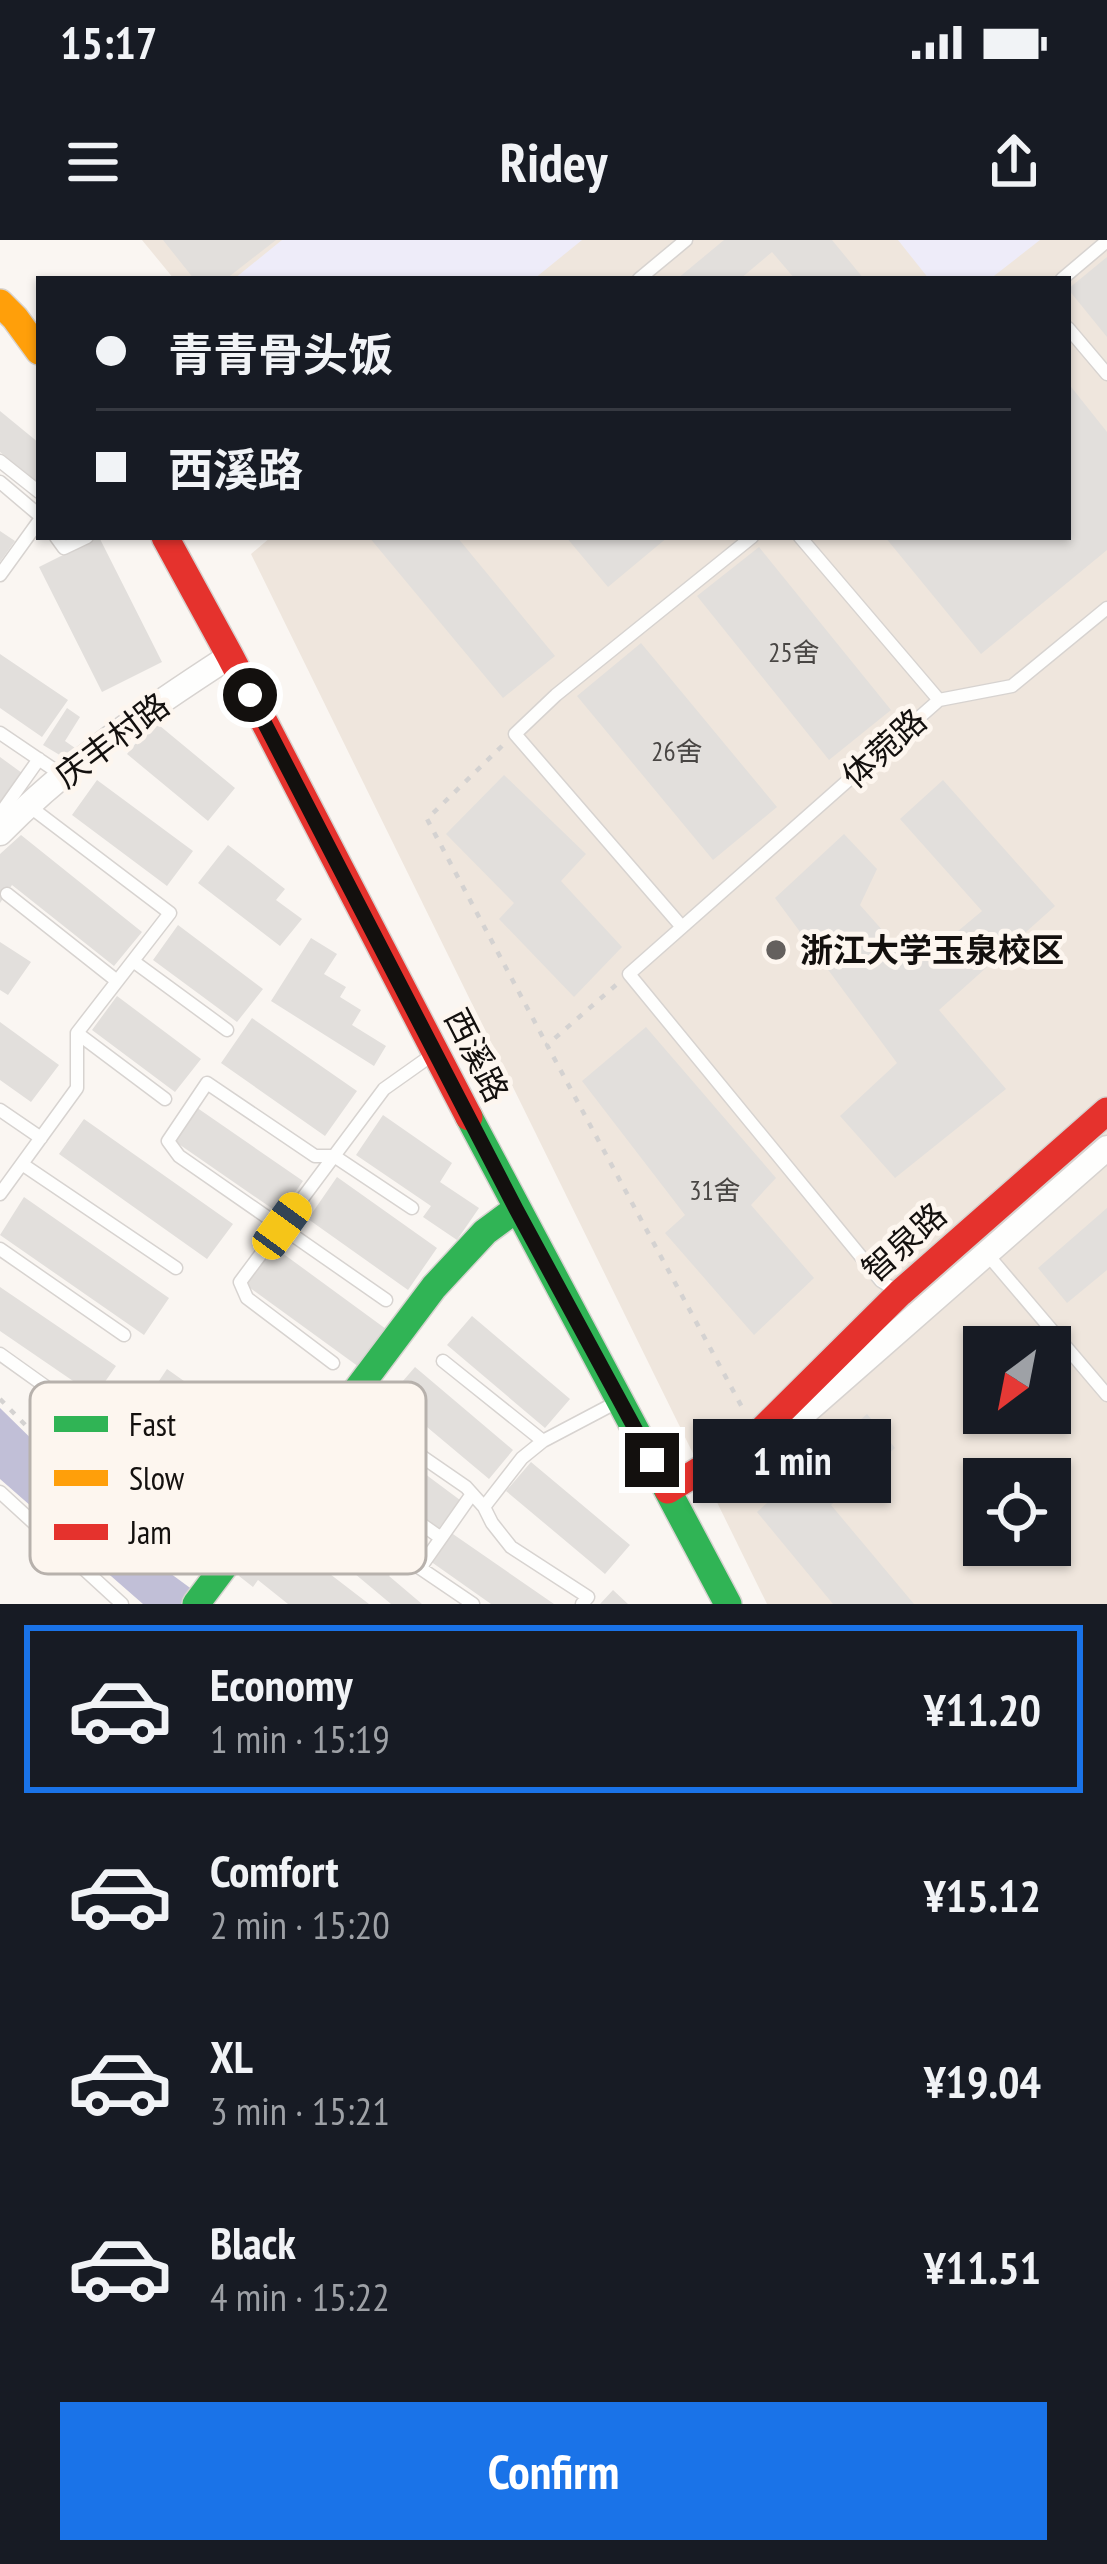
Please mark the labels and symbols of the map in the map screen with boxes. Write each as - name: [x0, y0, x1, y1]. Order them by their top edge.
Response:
- house number: 25舍: [768, 635, 820, 669]
- route start: [223, 668, 277, 722]
- street label: 庆丰村路: [46, 683, 177, 796]
- street label: 体菀路: [832, 699, 935, 797]
- house number: 26舍: [651, 734, 703, 768]
- place label: 浙江大学玉泉校区: [800, 928, 1064, 971]
- marker: 浙江大学玉泉校区: [763, 937, 789, 963]
- street label: 西溪路: [436, 1001, 519, 1109]
- house number: 31舍: [689, 1173, 741, 1207]
- car: [246, 1186, 318, 1266]
- street label: 智泉路: [852, 1193, 955, 1291]
- north arrow: [963, 1326, 1071, 1434]
- legend: [30, 1382, 426, 1574]
- text: Fast: [129, 1402, 176, 1445]
- callout: 1 min: [694, 1418, 892, 1502]
- route end: [625, 1433, 679, 1487]
- text: Slow: [129, 1456, 185, 1499]
- text: Jam: [128, 1510, 172, 1553]

